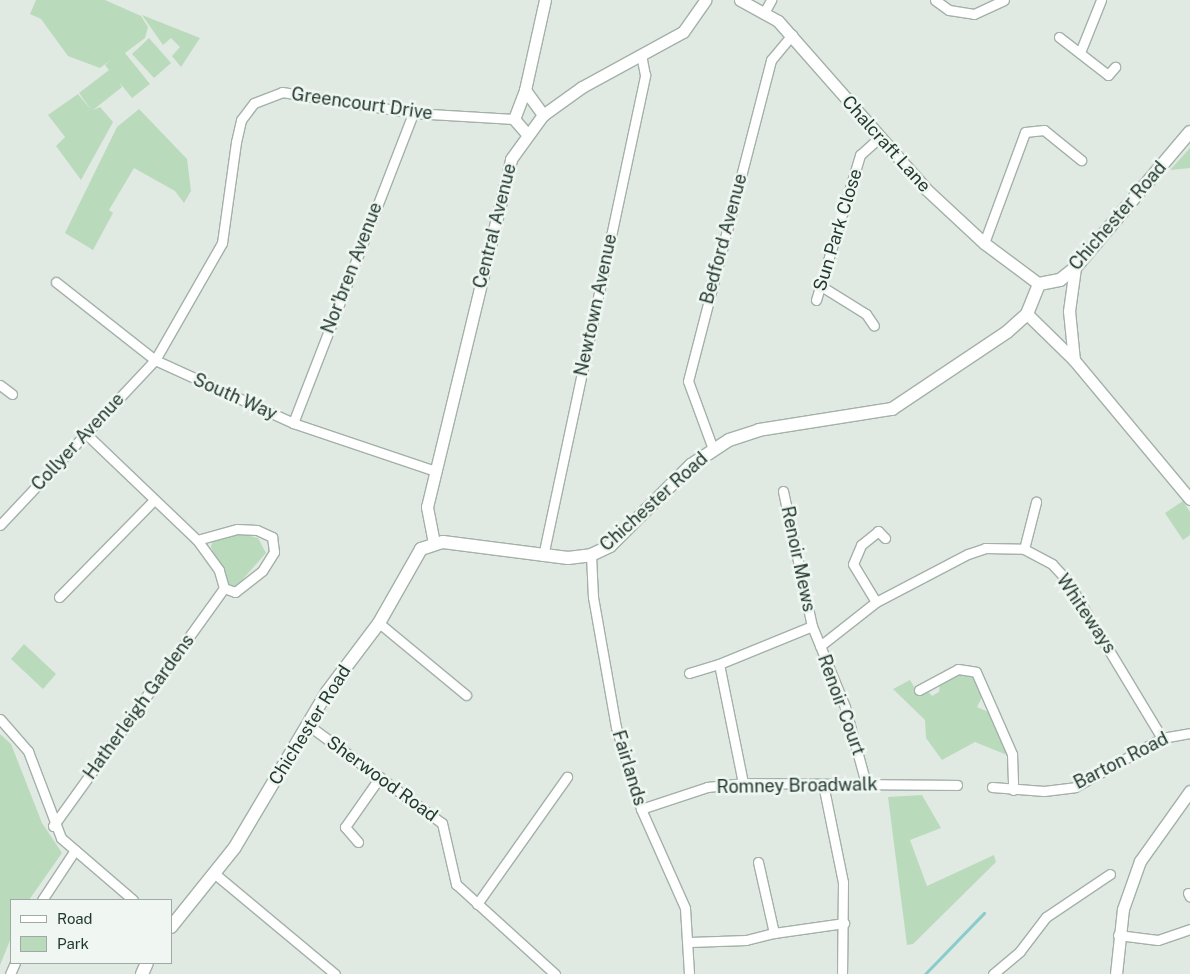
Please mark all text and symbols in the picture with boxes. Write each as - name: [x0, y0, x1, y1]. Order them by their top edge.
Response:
- street label: Greencourt Drive: [290, 83, 434, 125]
- street label: Chalcraft Lane: [837, 91, 935, 197]
- street label: Chichester Road: [1065, 157, 1171, 275]
- street label: Central Avenue: [469, 161, 521, 291]
- street label: Sun Park Close: [809, 166, 867, 294]
- street label: Bedford Avenue: [696, 171, 752, 307]
- street label: Nor'bren Avenue: [317, 199, 387, 337]
- street label: Newtown Avenue: [570, 232, 622, 378]
- street label: South Way: [189, 369, 281, 425]
- street label: Collyer Avenue: [27, 389, 129, 495]
- street label: Chichester Road: [596, 448, 712, 556]
- street label: Renoir Mews: [776, 504, 820, 614]
- street label: Whiteways: [1052, 570, 1120, 658]
- street label: Hatherleigh Gardens: [79, 630, 199, 784]
- street label: Renoir Court: [813, 652, 869, 758]
- street label: Chichester Road: [264, 661, 356, 789]
- street label: Fairlands: [607, 728, 651, 808]
- street label: Barton Road: [1070, 728, 1172, 794]
- street label: Sherwood Road: [322, 732, 442, 826]
- street label: Romney Broadwalk: [716, 774, 878, 798]
- legend: [10, 899, 172, 964]
- text: Road: [57, 910, 93, 927]
- text: Park: [57, 935, 89, 952]

